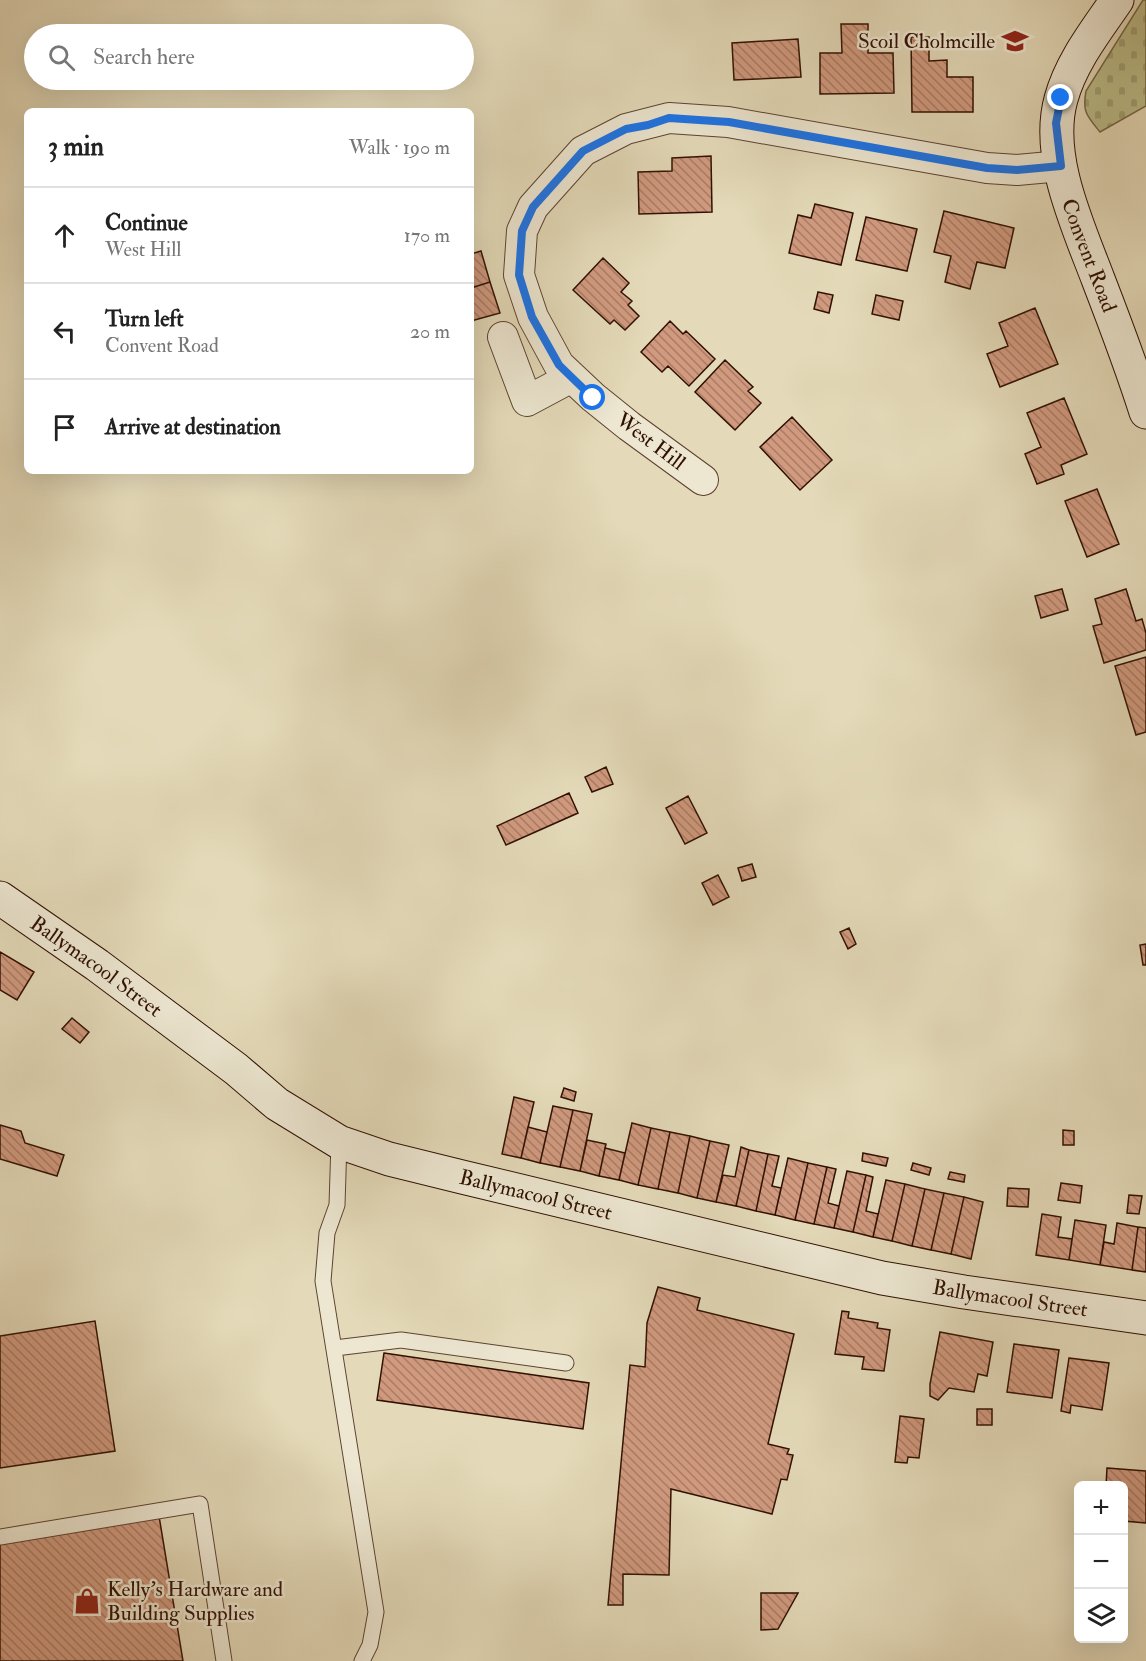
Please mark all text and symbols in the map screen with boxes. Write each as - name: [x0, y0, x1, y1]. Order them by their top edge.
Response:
- search box: [24, 24, 474, 90]
- school or university icon: Scoil Cholmcille: [1000, 26, 1030, 56]
- place label: Scoil Cholmcille: [858, 28, 995, 55]
- icon: search: [45, 41, 78, 74]
- text: Search here: [93, 43, 195, 71]
- route end: [1047, 84, 1073, 110]
- text: 3 min: [48, 131, 104, 163]
- text: Walk · 190 m: [349, 135, 450, 160]
- street label: Convent Road: [1055, 195, 1123, 317]
- text: Continue: [105, 209, 188, 237]
- icon: ahead: [48, 219, 81, 252]
- text: 170 m: [404, 223, 450, 248]
- text: West Hill: [105, 237, 181, 262]
- text: Turn left: [105, 305, 184, 333]
- icon: left: [48, 315, 81, 348]
- text: 20 m: [410, 319, 450, 344]
- text: Convent Road: [105, 333, 219, 358]
- route start: [579, 384, 605, 410]
- street label: West Hill: [610, 406, 691, 477]
- icon: arrive: [48, 411, 81, 444]
- text: Arrive at destination: [105, 413, 281, 441]
- street label: Ballymacool Street: [25, 910, 168, 1023]
- street label: Ballymacool Street: [457, 1164, 615, 1227]
- street label: Ballymacool Street: [931, 1274, 1090, 1324]
- map controls: [1074, 1481, 1128, 1643]
- button: +: [1074, 1481, 1128, 1535]
- button: −: [1074, 1535, 1128, 1589]
- place label: Kelly's Hardware and Building Supplies: [107, 1576, 284, 1627]
- shop icon: Kelly's Hardware and Building Supplies: [72, 1586, 102, 1616]
- button: layers: [1074, 1589, 1128, 1643]

